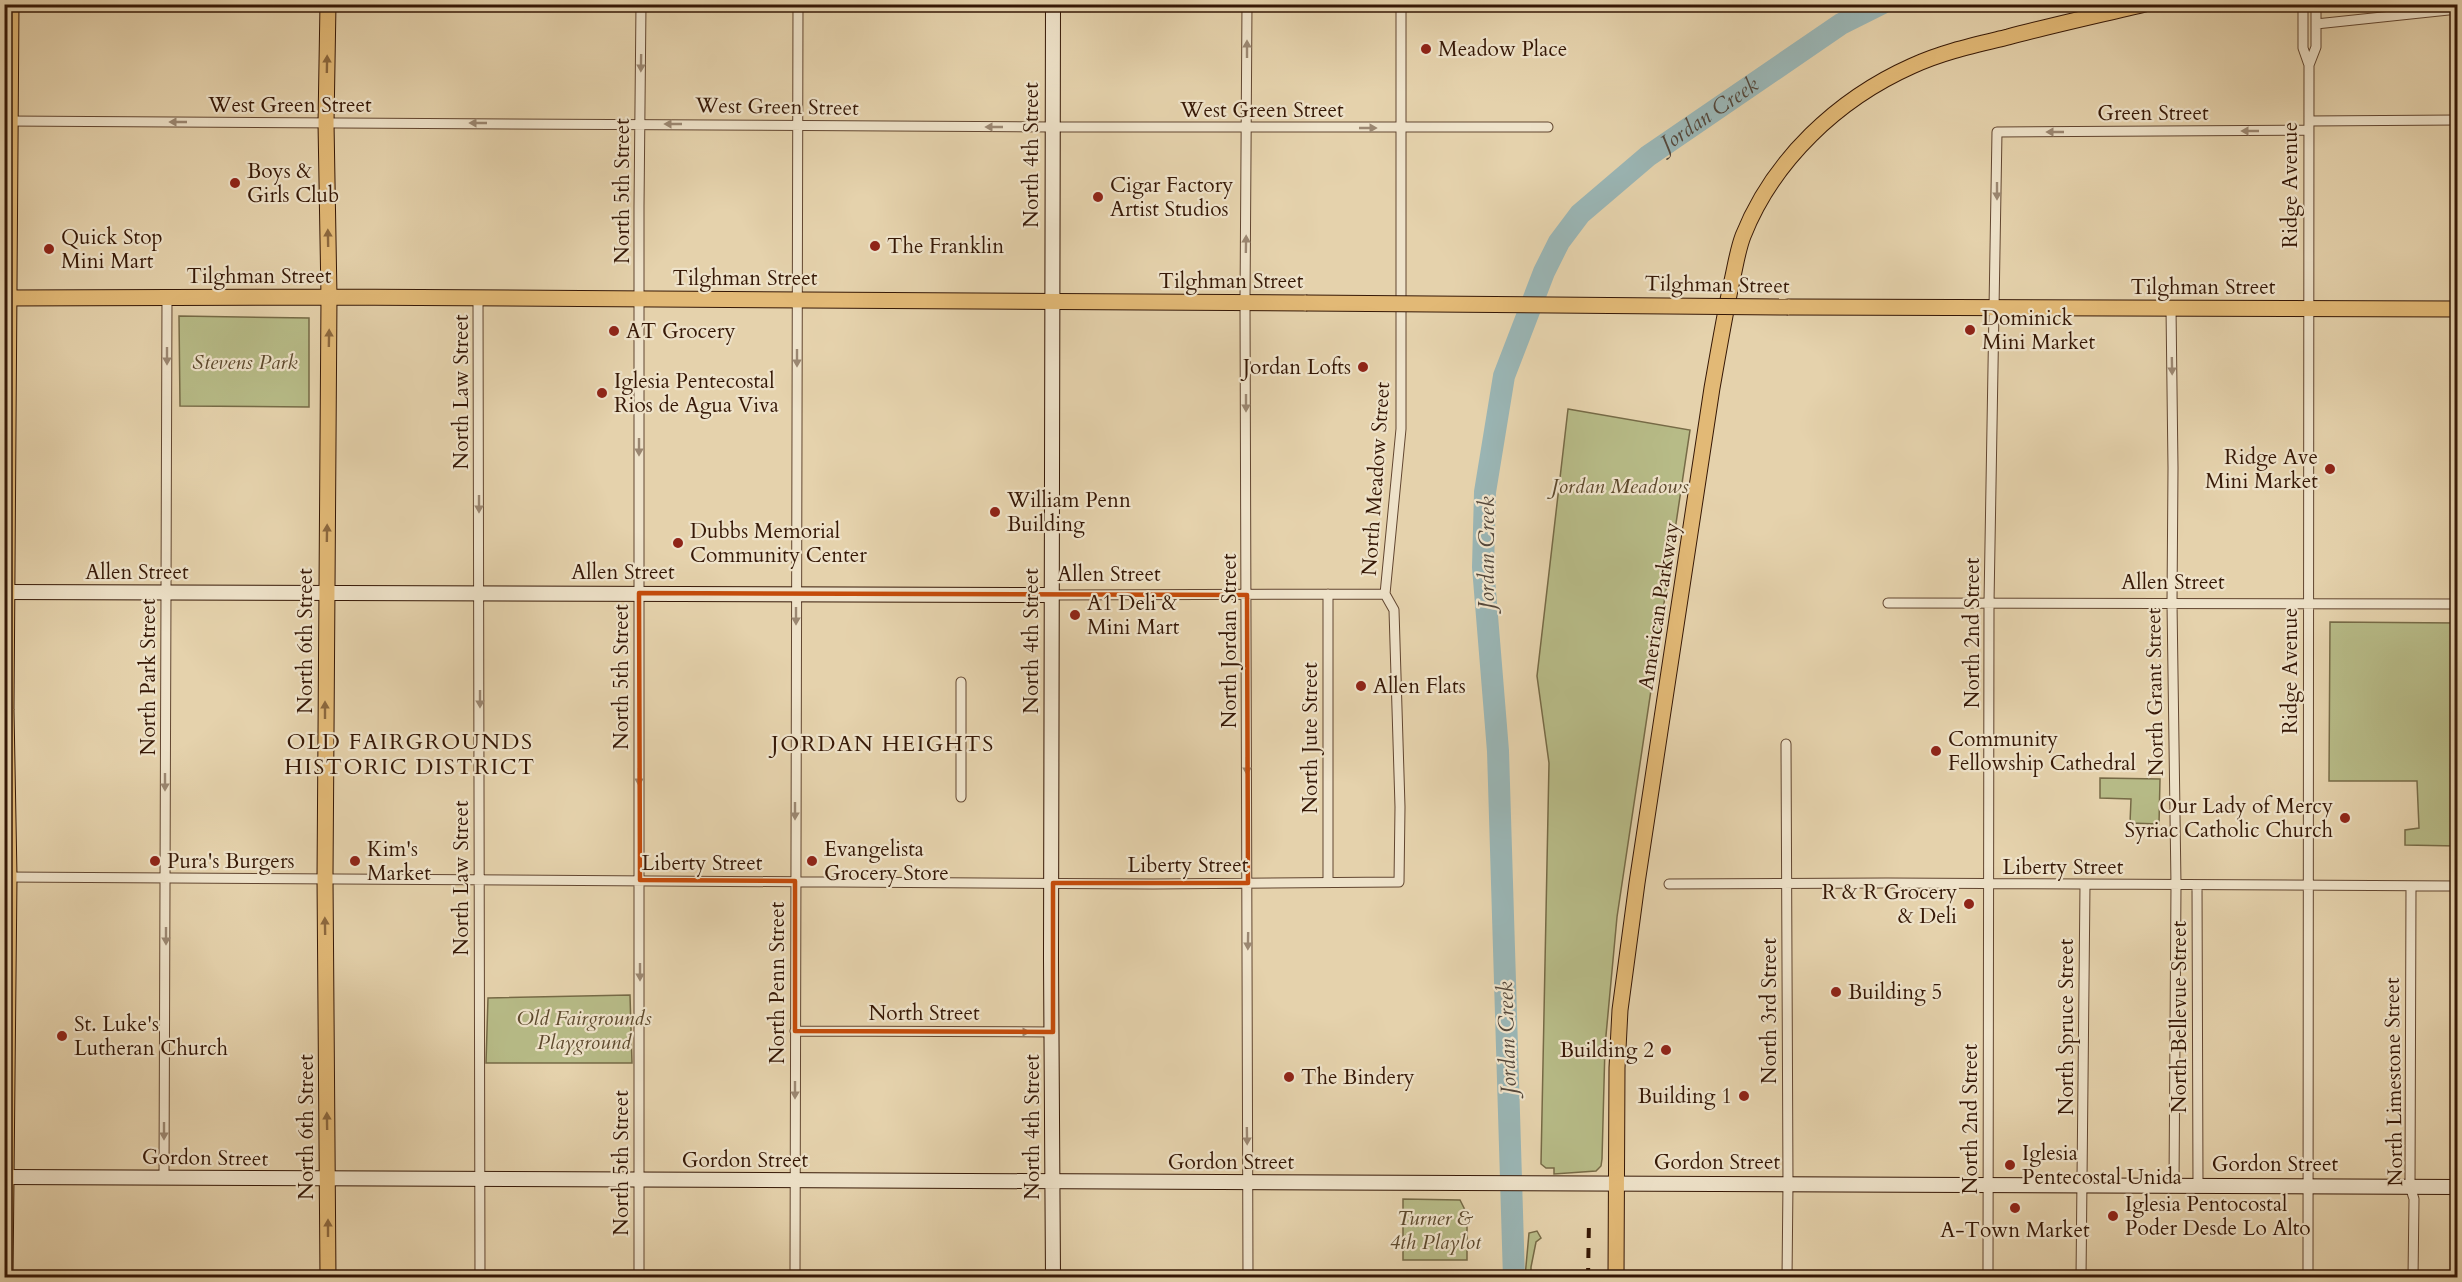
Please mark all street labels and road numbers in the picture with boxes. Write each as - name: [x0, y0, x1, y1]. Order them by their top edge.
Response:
- street label: North 4th Street: [1017, 82, 1046, 228]
- street label: West Green Street: [207, 91, 372, 120]
- street label: West Green Street: [694, 91, 859, 123]
- street label: West Green Street: [1179, 96, 1344, 125]
- street label: Green Street: [2097, 99, 2209, 128]
- street label: North 5th Street: [608, 118, 637, 264]
- street label: Ridge Avenue: [2276, 122, 2305, 248]
- street label: Tilghman Street: [187, 262, 332, 291]
- street label: Tilghman Street: [673, 264, 818, 293]
- street label: Tilghman Street: [1159, 267, 1304, 296]
- street label: Tilghman Street: [1644, 269, 1790, 301]
- street label: Tilghman Street: [2131, 273, 2276, 302]
- street label: North Law Street: [447, 314, 476, 470]
- street label: North Meadow Street: [1355, 381, 1397, 577]
- street label: American Parkway: [1631, 520, 1687, 692]
- street label: North Jordan Street: [1215, 553, 1244, 729]
- street label: North 2nd Street: [1958, 557, 1987, 708]
- street label: Allen Street: [85, 558, 189, 587]
- street label: Allen Street: [571, 558, 675, 587]
- street label: Allen Street: [1057, 560, 1161, 589]
- street label: North 6th Street: [291, 568, 320, 714]
- street label: North 4th Street: [1017, 568, 1046, 714]
- street label: Allen Street: [2121, 568, 2225, 597]
- street label: North Park Street: [134, 598, 163, 756]
- street label: North 5th Street: [607, 604, 636, 750]
- street label: North Grant Street: [2139, 607, 2171, 777]
- street label: Ridge Avenue: [2276, 608, 2305, 734]
- street label: North Jute Street: [1296, 662, 1325, 814]
- street label: North Law Street: [447, 800, 476, 956]
- street label: Liberty Street: [642, 849, 763, 878]
- street label: Liberty Street: [1128, 851, 1249, 880]
- street label: Liberty Street: [2003, 853, 2124, 882]
- street label: North Penn Street: [763, 901, 792, 1064]
- street label: North Bellevue Street: [2165, 920, 2194, 1113]
- street label: North 3rd Street: [1755, 937, 1784, 1084]
- street label: North Spruce Street: [2052, 938, 2081, 1115]
- street label: North Limestone Street: [2378, 977, 2410, 1187]
- street label: North Street: [868, 999, 980, 1028]
- street label: North 2nd Street: [1956, 1043, 1985, 1194]
- street label: North 6th Street: [292, 1054, 321, 1200]
- street label: North 4th Street: [1018, 1054, 1047, 1200]
- street label: North 5th Street: [607, 1090, 636, 1236]
- street label: Gordon Street: [142, 1142, 269, 1174]
- street label: Gordon Street: [682, 1146, 808, 1175]
- street label: Gordon Street: [1168, 1148, 1294, 1177]
- street label: Gordon Street: [1654, 1148, 1780, 1177]
- street label: Gordon Street: [2212, 1150, 2338, 1179]

